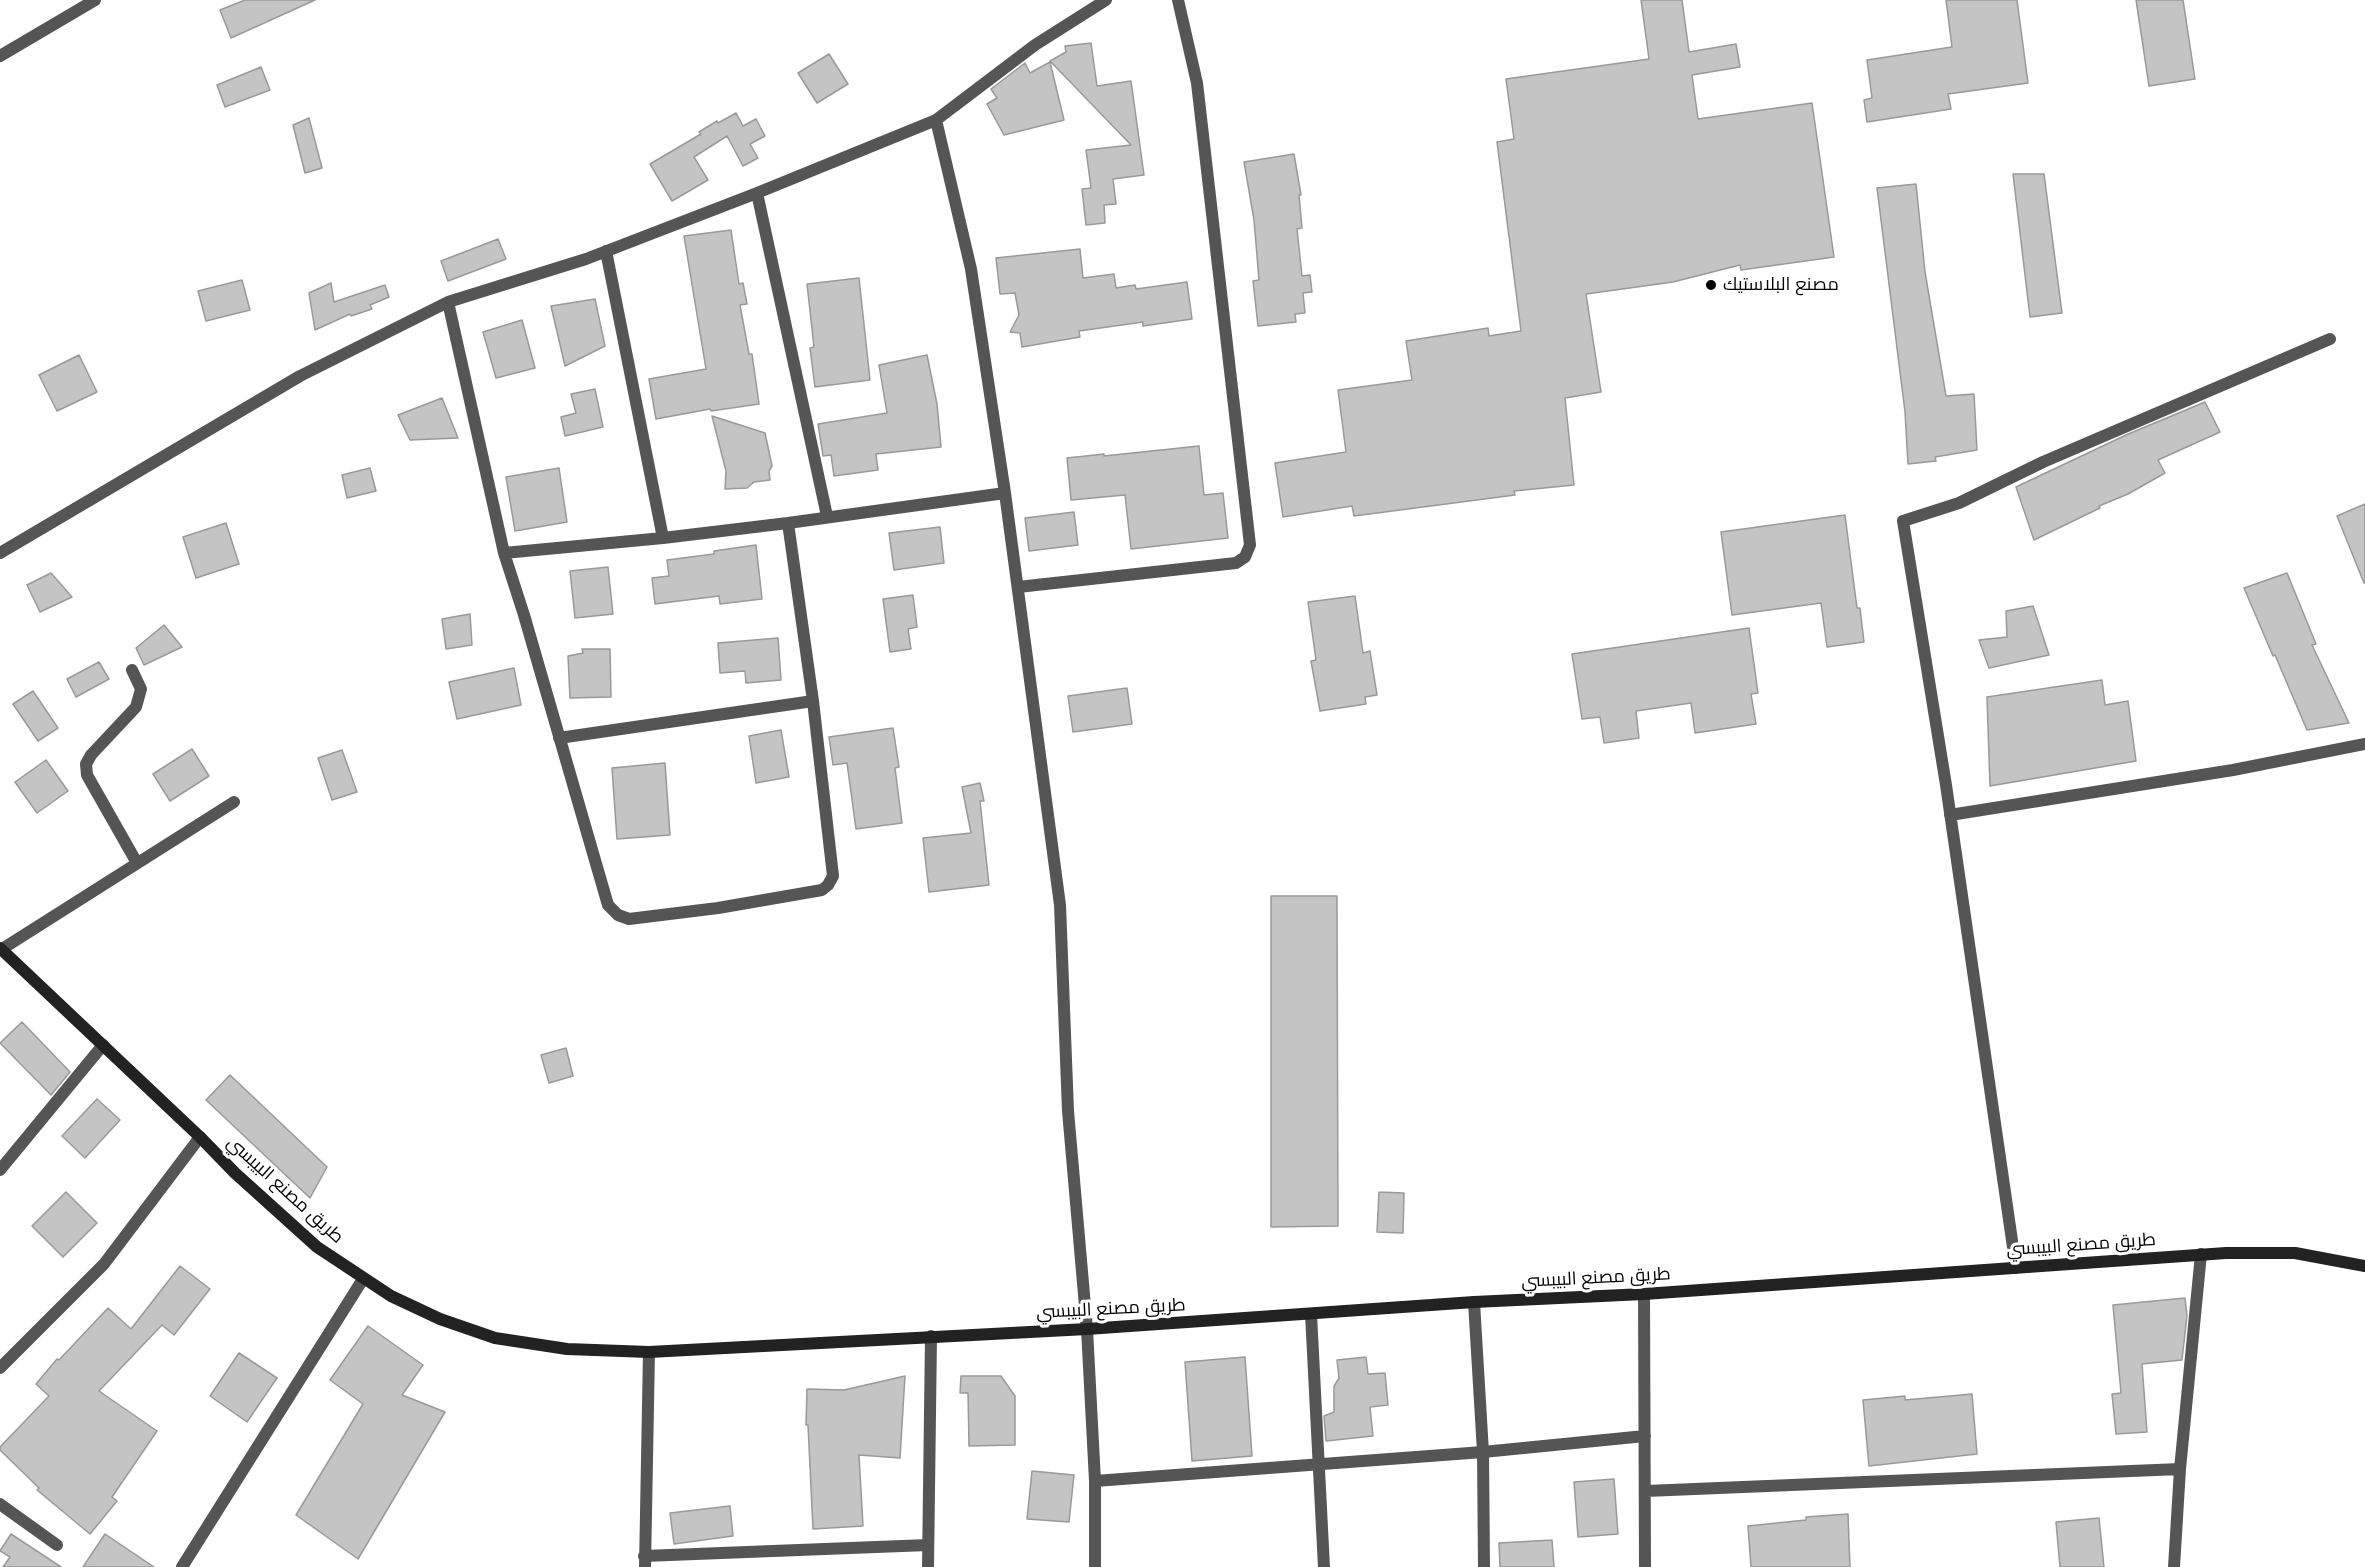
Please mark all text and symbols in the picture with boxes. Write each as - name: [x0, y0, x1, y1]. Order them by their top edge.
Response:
- place label: مصنع البلاستيك: [1723, 274, 1839, 296]
- marker: مصنع البلاستيك: [1704, 278, 1718, 292]
- street label: طريق مصنع البيبسي: [222, 1132, 348, 1248]
- street label: طريق مصنع البيبسي: [2006, 1229, 2156, 1261]
- street label: طريق مصنع البيبسي: [1521, 1263, 1671, 1293]
- street label: طريق مصنع البيبسي: [1036, 1294, 1186, 1324]

